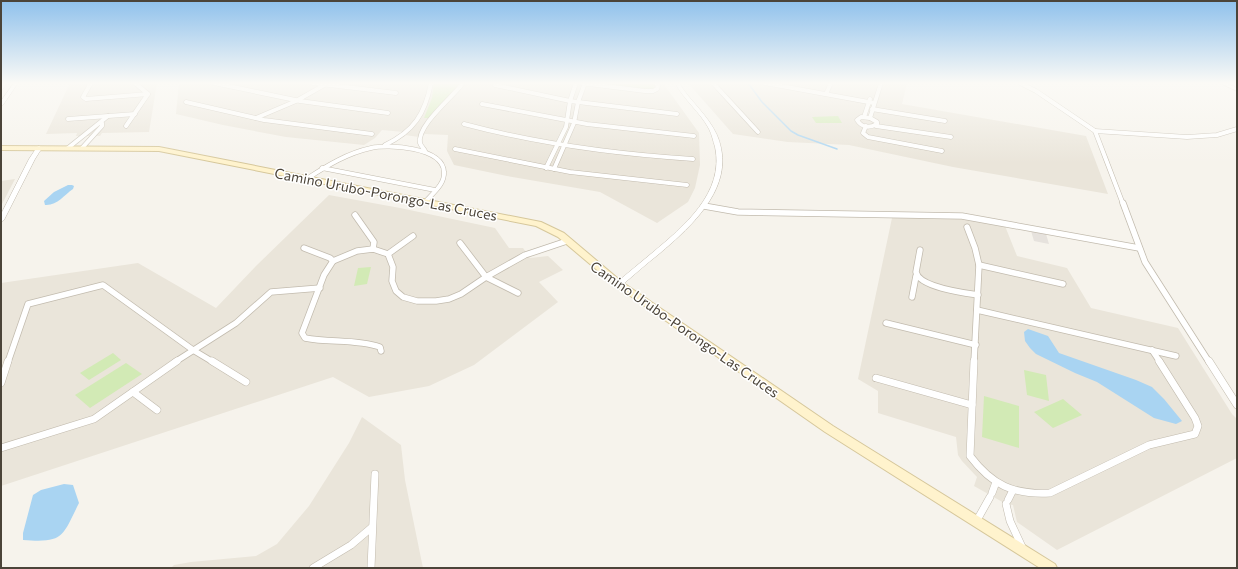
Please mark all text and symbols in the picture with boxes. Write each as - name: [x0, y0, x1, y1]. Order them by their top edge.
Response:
- street label: Camino Urubo-Porongo-Las Cruces: [273, 164, 499, 224]
- street label: Camino Urubo-Porongo-Las Cruces: [587, 257, 783, 401]

